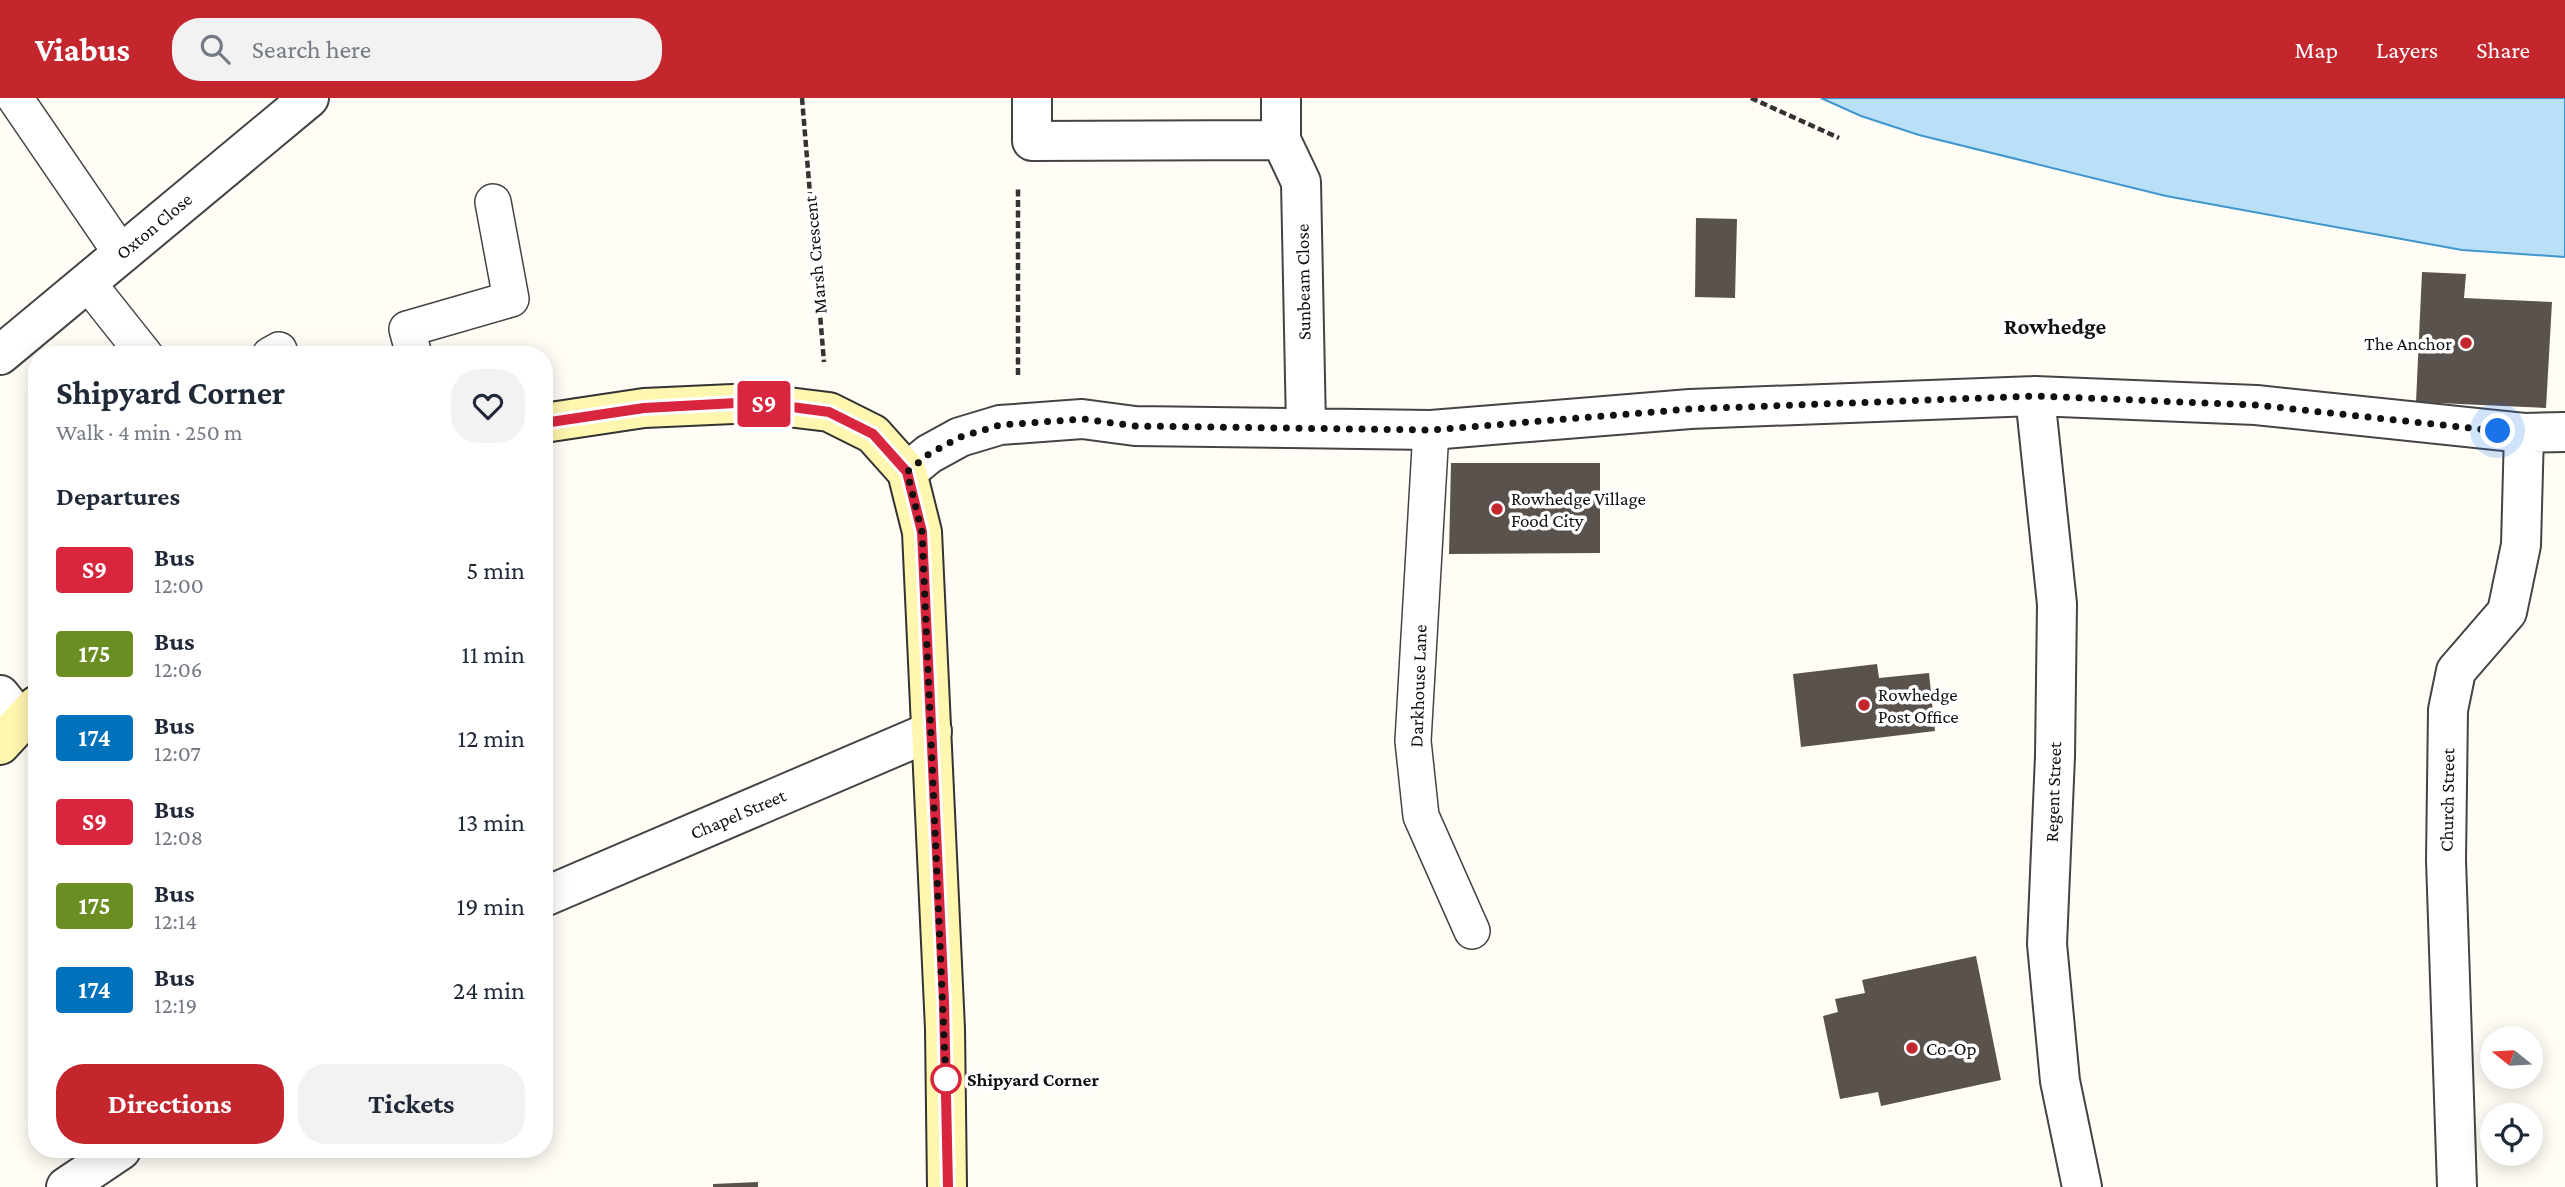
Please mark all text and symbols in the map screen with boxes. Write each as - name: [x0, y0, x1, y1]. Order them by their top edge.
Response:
- search box: [172, 18, 662, 81]
- icon: search: [196, 30, 234, 68]
- text: Viabus: [35, 31, 130, 68]
- text: Search here: [252, 35, 371, 64]
- text: Map: [2294, 36, 2338, 63]
- text: Layers: [2376, 36, 2438, 63]
- text: Share: [2476, 36, 2530, 63]
- street label: Oxton Close: [112, 188, 196, 264]
- street label: Marsh Crescent: [799, 194, 831, 315]
- street label: Sunbeam Close: [1291, 224, 1315, 340]
- district label: Rowhedge: [2004, 313, 2107, 339]
- place label: The Anchor: [2364, 333, 2452, 354]
- marker: The Anchor: [2458, 335, 2474, 351]
- button: heart: [451, 369, 525, 443]
- text: Shipyard Corner: [56, 374, 285, 411]
- line badge: S9: [732, 381, 796, 427]
- text: S9: [751, 390, 777, 417]
- your location: [2480, 413, 2515, 448]
- text: Walk · 4 min · 250 m: [56, 419, 243, 445]
- text: Departures: [56, 482, 180, 511]
- place label: Rowhedge Village Food City: [1511, 488, 1646, 531]
- marker: Rowhedge Village Food City: [1489, 501, 1505, 517]
- text: Bus: [154, 543, 195, 572]
- text: S9: [82, 556, 107, 583]
- text: 5 min: [466, 556, 525, 585]
- text: 12:00: [154, 572, 204, 598]
- street label: Darkhouse Lane: [1405, 624, 1431, 748]
- text: Bus: [154, 627, 195, 656]
- text: 175: [78, 640, 111, 667]
- text: 11 min: [461, 640, 525, 669]
- text: 12:06: [154, 656, 203, 682]
- place label: Rowhedge Post Office: [1878, 684, 1959, 727]
- marker: Rowhedge Post Office: [1856, 697, 1872, 713]
- text: Bus: [154, 711, 195, 740]
- text: 174: [78, 724, 111, 751]
- text: 12 min: [457, 724, 525, 753]
- text: 12:07: [154, 740, 201, 766]
- street label: Regent Street: [2041, 741, 2065, 843]
- street label: Church Street: [2436, 747, 2458, 852]
- street label: Chapel Street: [687, 784, 790, 844]
- text: Bus: [154, 795, 195, 824]
- text: S9: [82, 808, 107, 835]
- text: 13 min: [457, 808, 525, 837]
- text: 12:08: [154, 824, 203, 850]
- text: Bus: [154, 879, 195, 908]
- text: 175: [78, 892, 111, 919]
- text: 19 min: [457, 892, 525, 921]
- text: 12:14: [154, 908, 197, 934]
- text: Bus: [154, 963, 195, 992]
- text: 174: [78, 976, 111, 1003]
- text: 24 min: [453, 976, 525, 1005]
- text: 12:19: [154, 992, 197, 1018]
- north arrow: [2480, 1026, 2543, 1088]
- map controls: [2480, 1026, 2543, 1166]
- place label: Co-Op: [1926, 1038, 1977, 1059]
- marker: Co-Op: [1904, 1040, 1920, 1056]
- button: Directions: [56, 1064, 284, 1144]
- button: Tickets: [298, 1064, 525, 1144]
- marker: Shipyard Corner: [931, 1064, 961, 1094]
- place label: Shipyard Corner: [967, 1069, 1099, 1090]
- button: locate: [2480, 1103, 2543, 1166]

